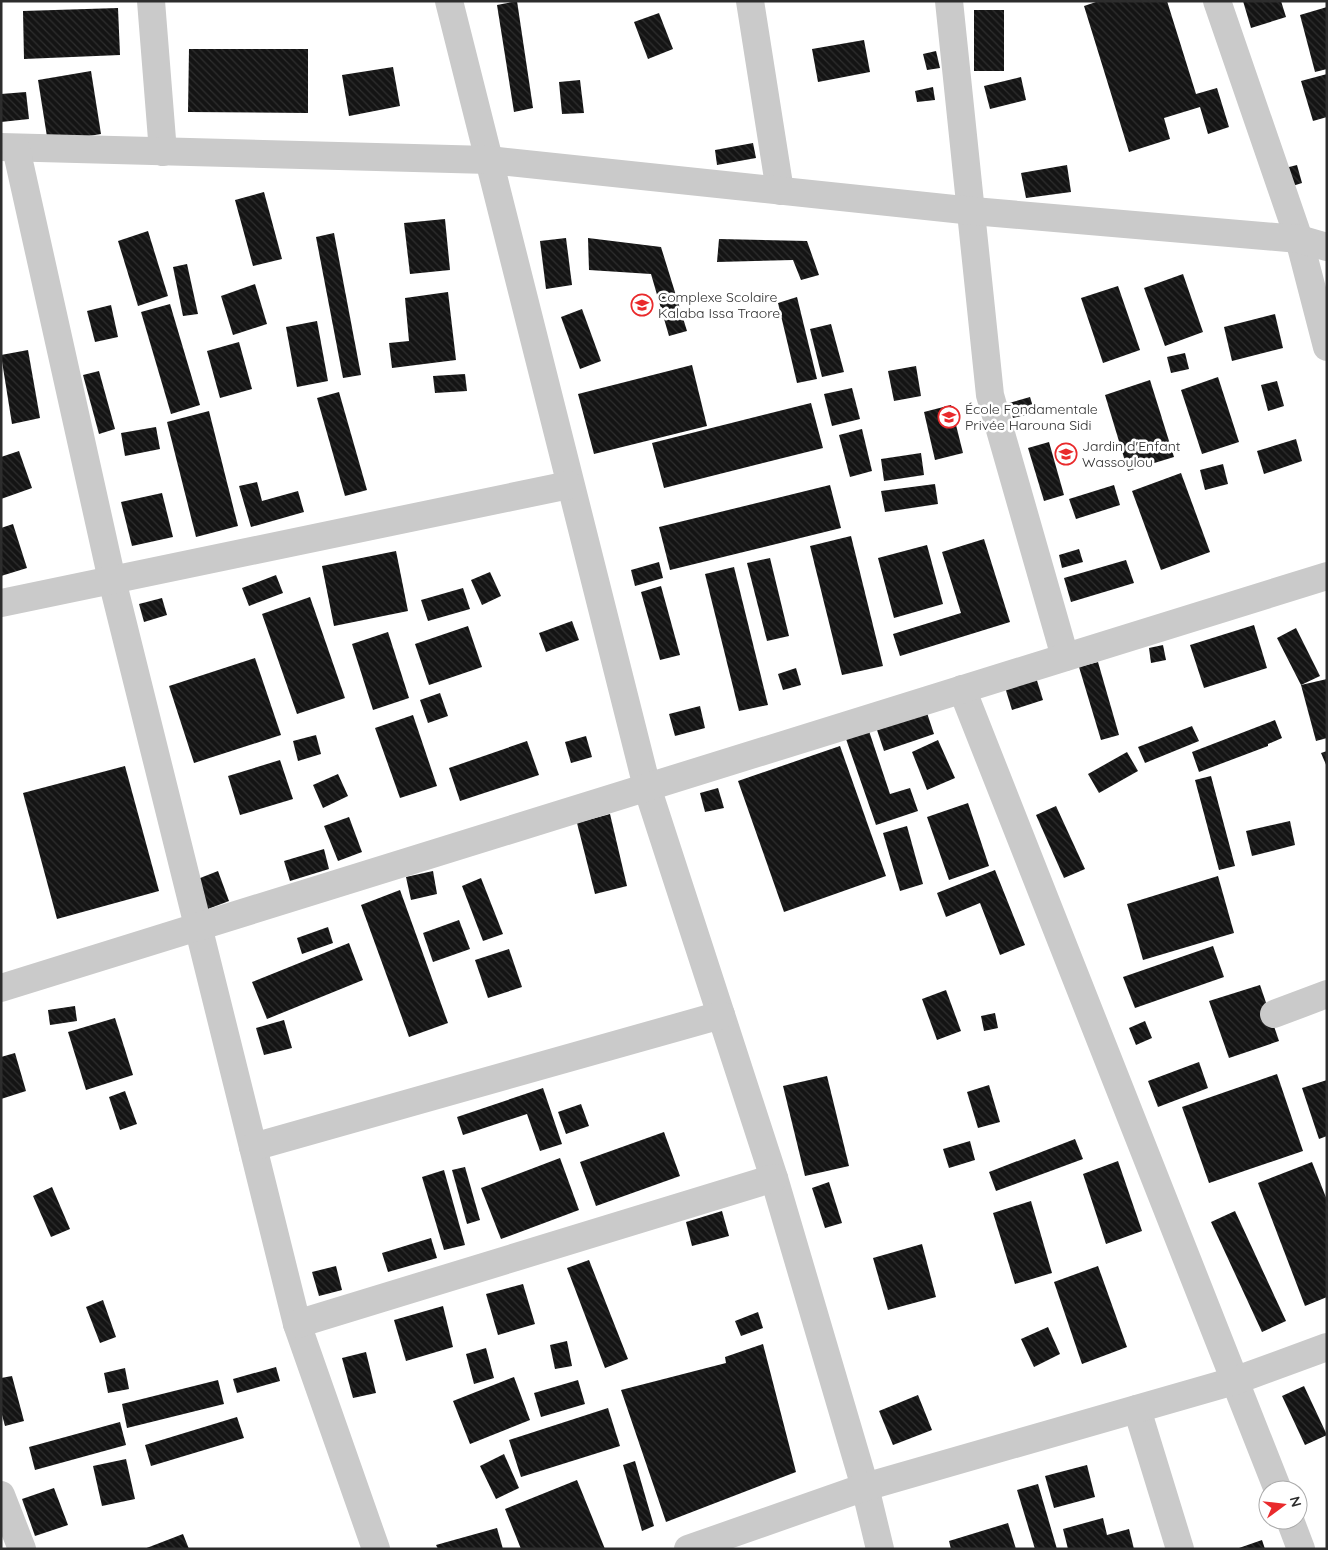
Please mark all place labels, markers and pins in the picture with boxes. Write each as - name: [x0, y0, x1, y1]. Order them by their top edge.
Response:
- place label: Complexe Scolaire Kalaba Issa Traore: [658, 288, 780, 322]
- school or university icon: Complexe Scolaire Kalaba Issa Traore: [630, 293, 654, 317]
- place label: École Fondamentale Privée Harouna Sidi: [965, 400, 1098, 434]
- school or university icon: École Fondamentale Privée Harouna Sidi: [937, 405, 961, 429]
- place label: Jardin d'Enfant Wassoulou: [1082, 437, 1181, 471]
- school or university icon: Jardin d'Enfant Wassoulou: [1054, 442, 1078, 466]

